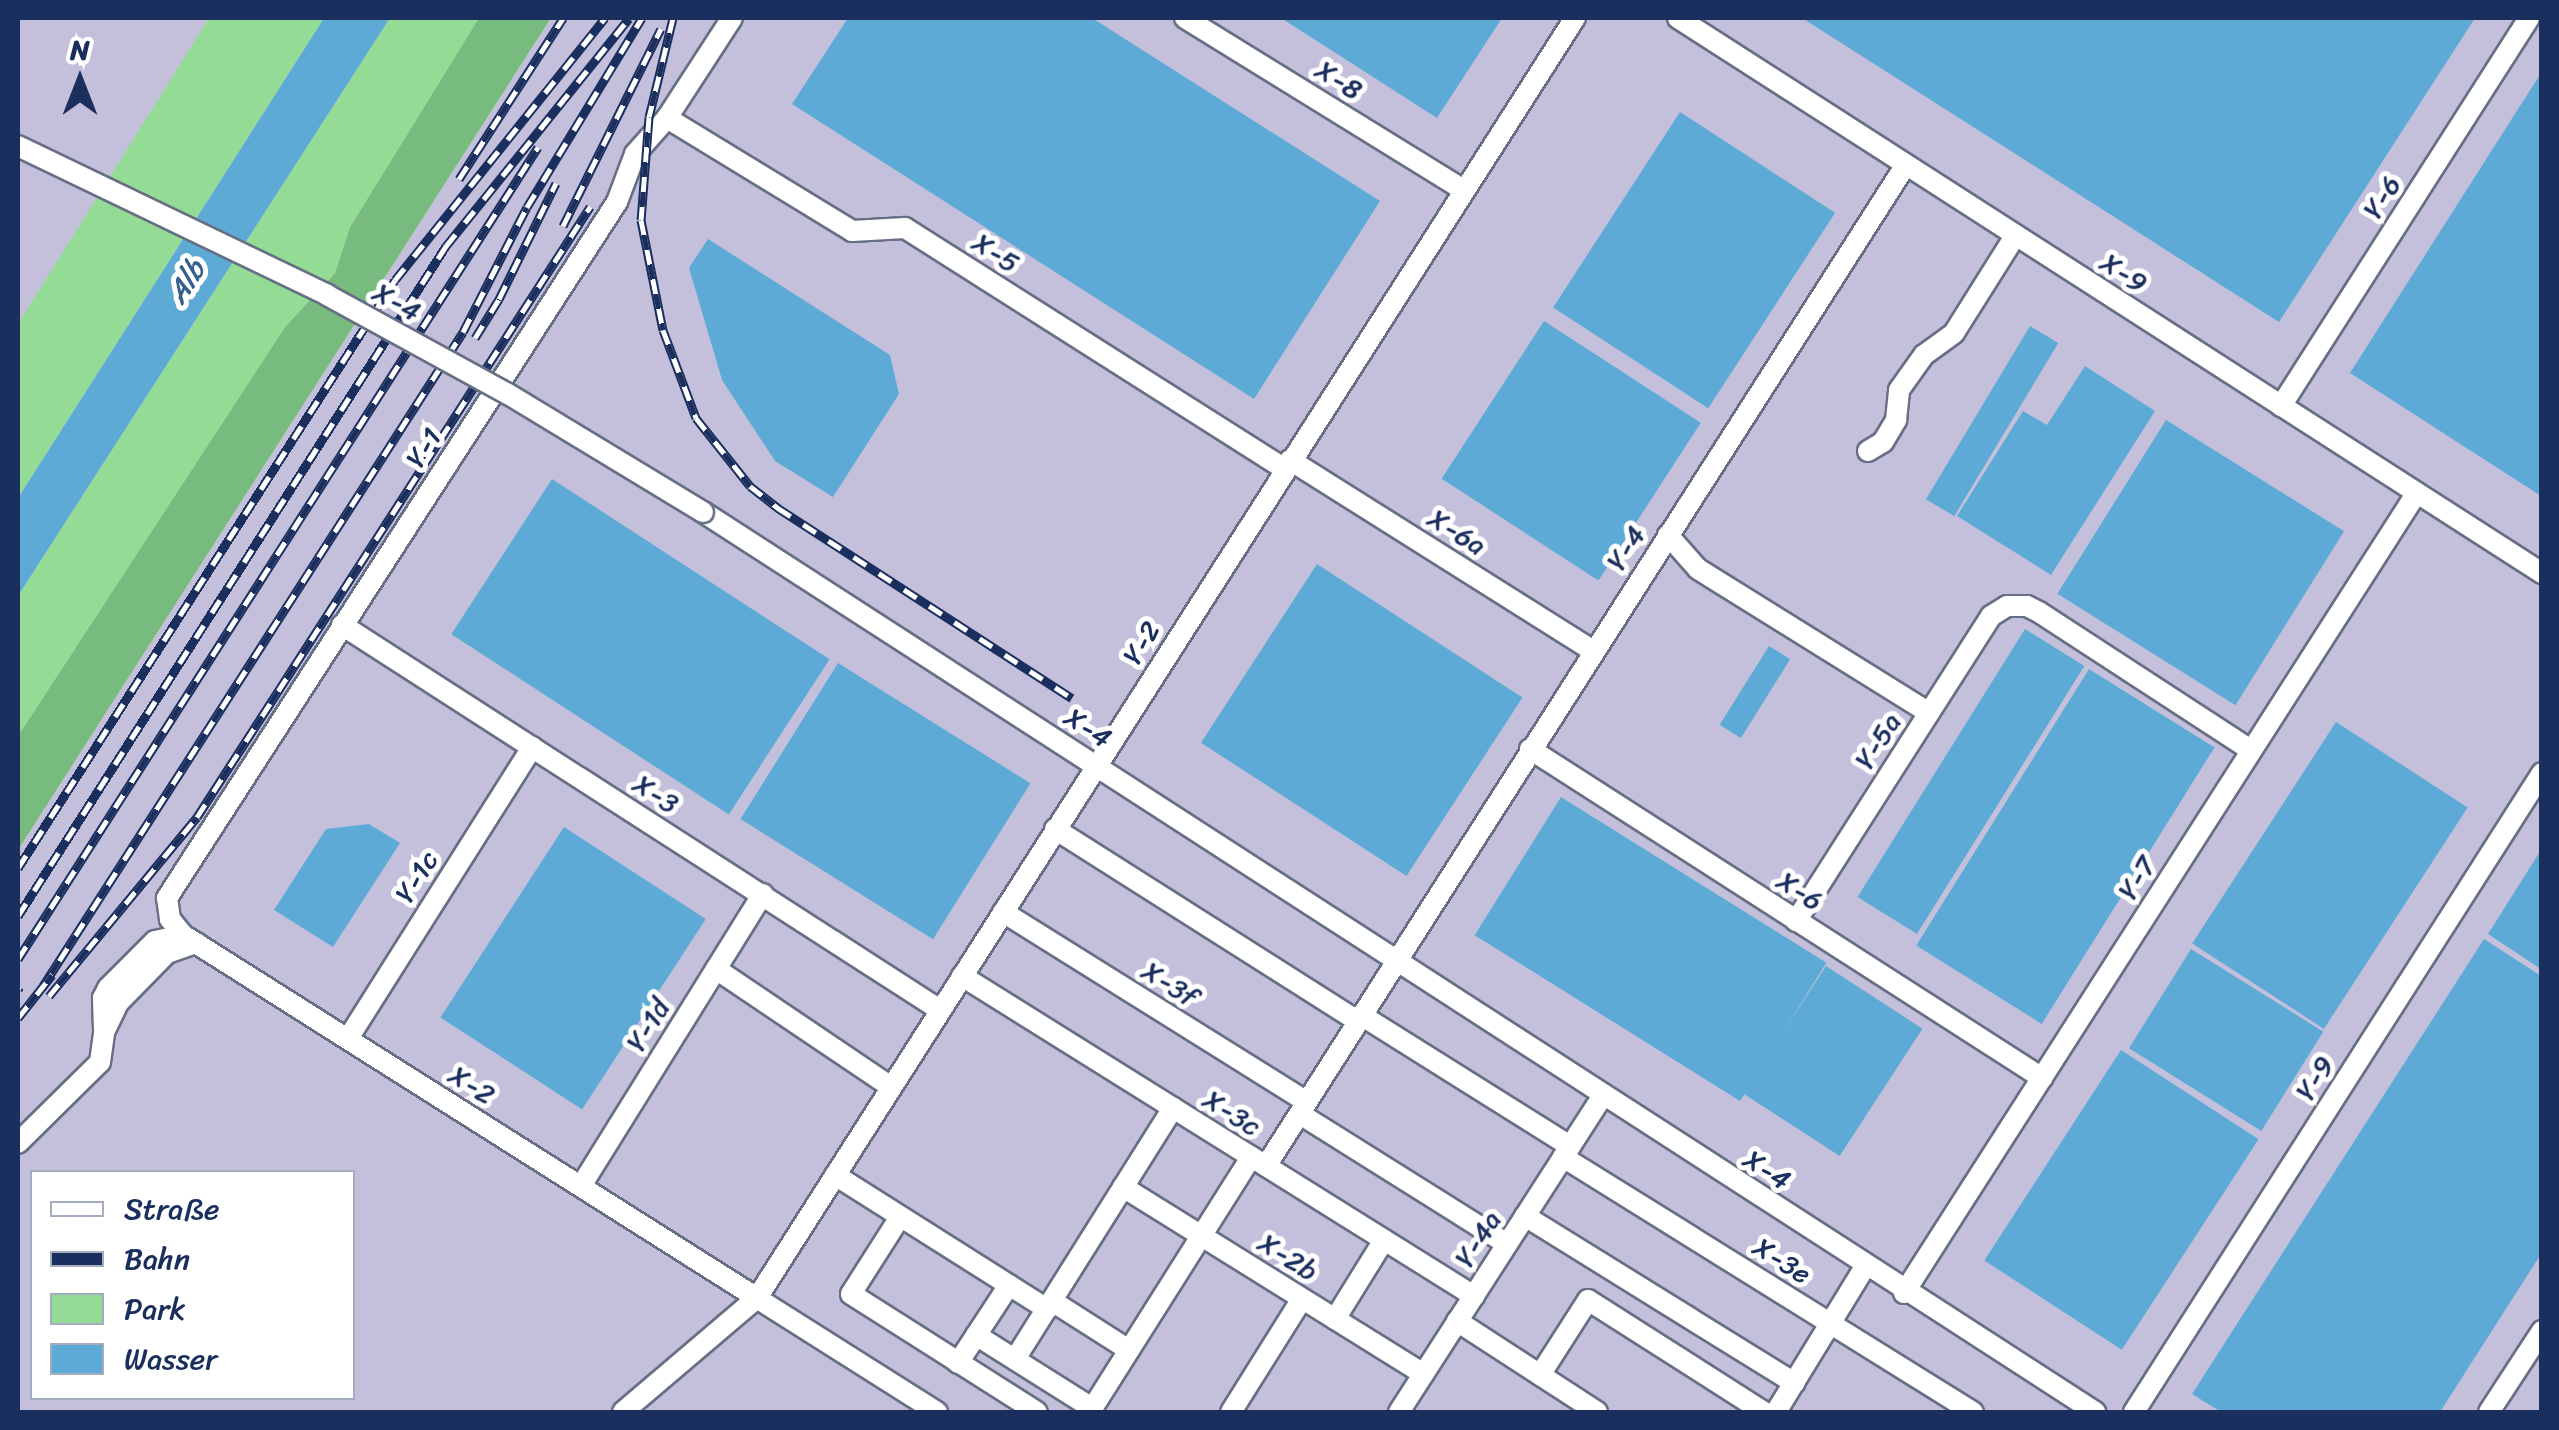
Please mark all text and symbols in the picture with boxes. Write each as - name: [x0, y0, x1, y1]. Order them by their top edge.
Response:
- text: N: [70, 25, 90, 74]
- north arrow: [30, 30, 130, 130]
- street label: X-8: [1310, 53, 1368, 107]
- street label: Y-6: [2356, 169, 2408, 225]
- street label: X-5: [966, 226, 1026, 280]
- street label: X-9: [2094, 246, 2154, 300]
- water label: Alb: [159, 254, 213, 310]
- street label: X-4: [367, 275, 427, 329]
- street label: Y-1: [399, 422, 449, 474]
- street label: X-6a: [1422, 501, 1492, 563]
- street label: Y-4: [1599, 520, 1653, 576]
- street label: Y-2: [1116, 615, 1168, 671]
- street label: X-4: [1058, 701, 1118, 755]
- street label: Y-5a: [1848, 707, 1908, 775]
- street label: X-3: [627, 767, 685, 821]
- street label: Y-1c: [388, 845, 446, 909]
- street label: Y-7: [2111, 850, 2163, 906]
- street label: X-6: [1771, 864, 1829, 918]
- street label: X-3f: [1136, 954, 1204, 1014]
- street label: Y-1d: [619, 993, 677, 1057]
- street label: Y-9: [2288, 1050, 2342, 1106]
- street label: X-2: [443, 1058, 501, 1112]
- street label: X-3c: [1197, 1083, 1267, 1143]
- street label: X-4: [1737, 1143, 1797, 1197]
- legend: [30, 1170, 355, 1400]
- text: Straße: [124, 1182, 219, 1236]
- street label: Y-4a: [1448, 1205, 1508, 1273]
- street label: X-2b: [1252, 1226, 1324, 1288]
- street label: X-3e: [1747, 1231, 1817, 1291]
- text: Bahn: [124, 1232, 190, 1286]
- text: Park: [124, 1282, 186, 1336]
- text: Wasser: [124, 1332, 218, 1386]

